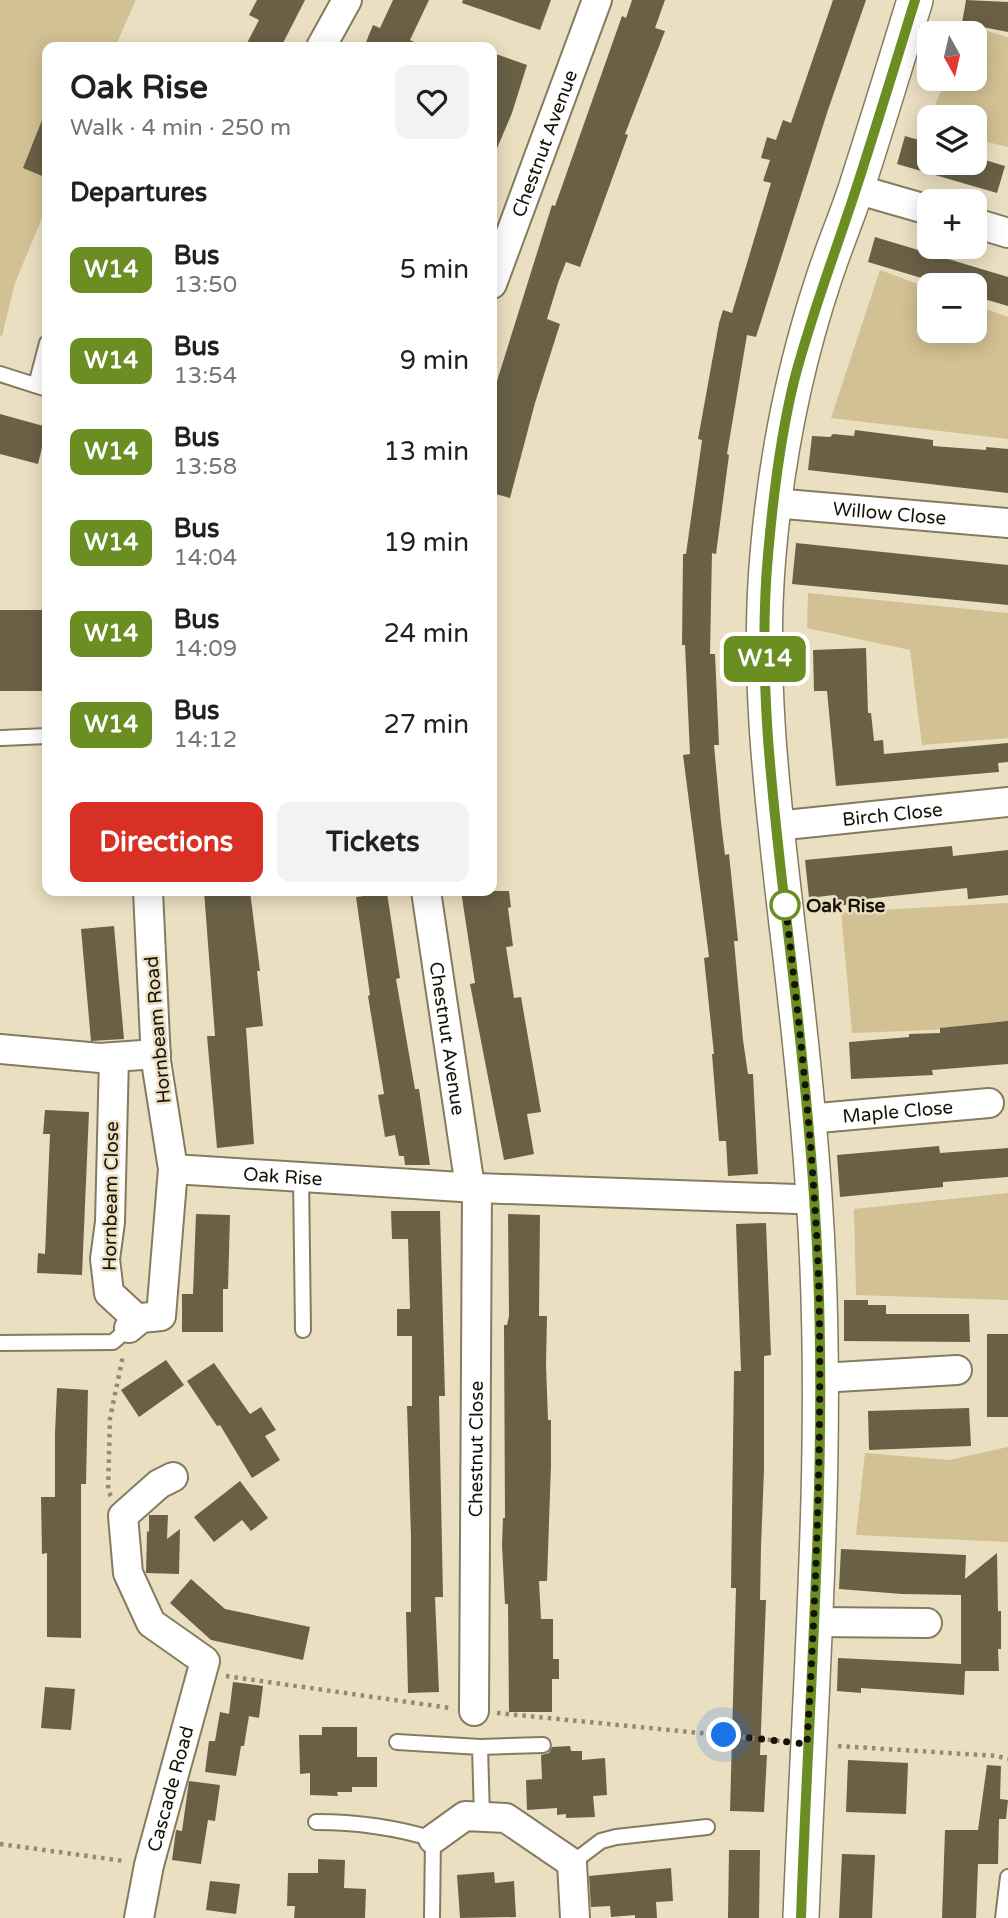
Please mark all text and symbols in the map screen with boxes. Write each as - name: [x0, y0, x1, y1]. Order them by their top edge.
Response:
- north arrow: [917, 21, 987, 91]
- map controls: [917, 21, 987, 343]
- button: heart: [395, 65, 469, 139]
- street label: Chestnut Avenue: [508, 67, 582, 220]
- text: Oak Rise: [70, 68, 208, 107]
- button: layers: [917, 105, 987, 175]
- text: Walk · 4 min · 250 m: [70, 114, 291, 142]
- text: Departures: [70, 177, 207, 208]
- button: +: [917, 189, 987, 259]
- text: Bus: [173, 240, 220, 271]
- text: 5 min: [400, 254, 469, 285]
- text: W14: [84, 255, 138, 284]
- text: 13:50: [173, 271, 237, 299]
- button: −: [917, 273, 987, 343]
- text: Bus: [173, 331, 220, 362]
- text: 9 min: [400, 345, 469, 376]
- text: W14: [84, 346, 138, 375]
- text: 13:54: [173, 362, 237, 390]
- text: Bus: [173, 422, 220, 453]
- text: 13 min: [383, 436, 469, 467]
- text: W14: [84, 437, 138, 466]
- text: 13:58: [173, 453, 237, 481]
- street label: Willow Close: [832, 498, 947, 530]
- text: Bus: [173, 513, 220, 544]
- text: 19 min: [383, 527, 469, 558]
- text: W14: [84, 528, 138, 557]
- text: 14:04: [173, 544, 237, 572]
- text: Bus: [173, 604, 220, 635]
- text: 24 min: [383, 618, 469, 649]
- text: W14: [84, 619, 138, 648]
- text: 14:09: [173, 635, 237, 663]
- line badge: W14: [725, 636, 805, 682]
- text: W14: [738, 644, 792, 673]
- text: Bus: [173, 695, 220, 726]
- text: 27 min: [383, 709, 469, 740]
- text: W14: [84, 710, 138, 739]
- text: 14:12: [173, 726, 237, 754]
- street label: Birch Close: [841, 799, 944, 831]
- button: Directions: [70, 802, 263, 882]
- button: Tickets: [277, 802, 469, 882]
- marker: Oak Rise: [770, 890, 800, 920]
- place label: Oak Rise: [806, 895, 886, 917]
- street label: Hornbeam Road: [141, 955, 175, 1105]
- street label: Chestnut Avenue: [425, 960, 469, 1117]
- street label: Maple Close: [842, 1096, 954, 1128]
- street label: Hornbeam Close: [99, 1121, 123, 1271]
- street label: Oak Rise: [242, 1163, 323, 1190]
- street label: Chestnut Close: [465, 1381, 488, 1517]
- your location: [706, 1717, 741, 1752]
- street label: Cascade Road: [143, 1724, 199, 1854]

